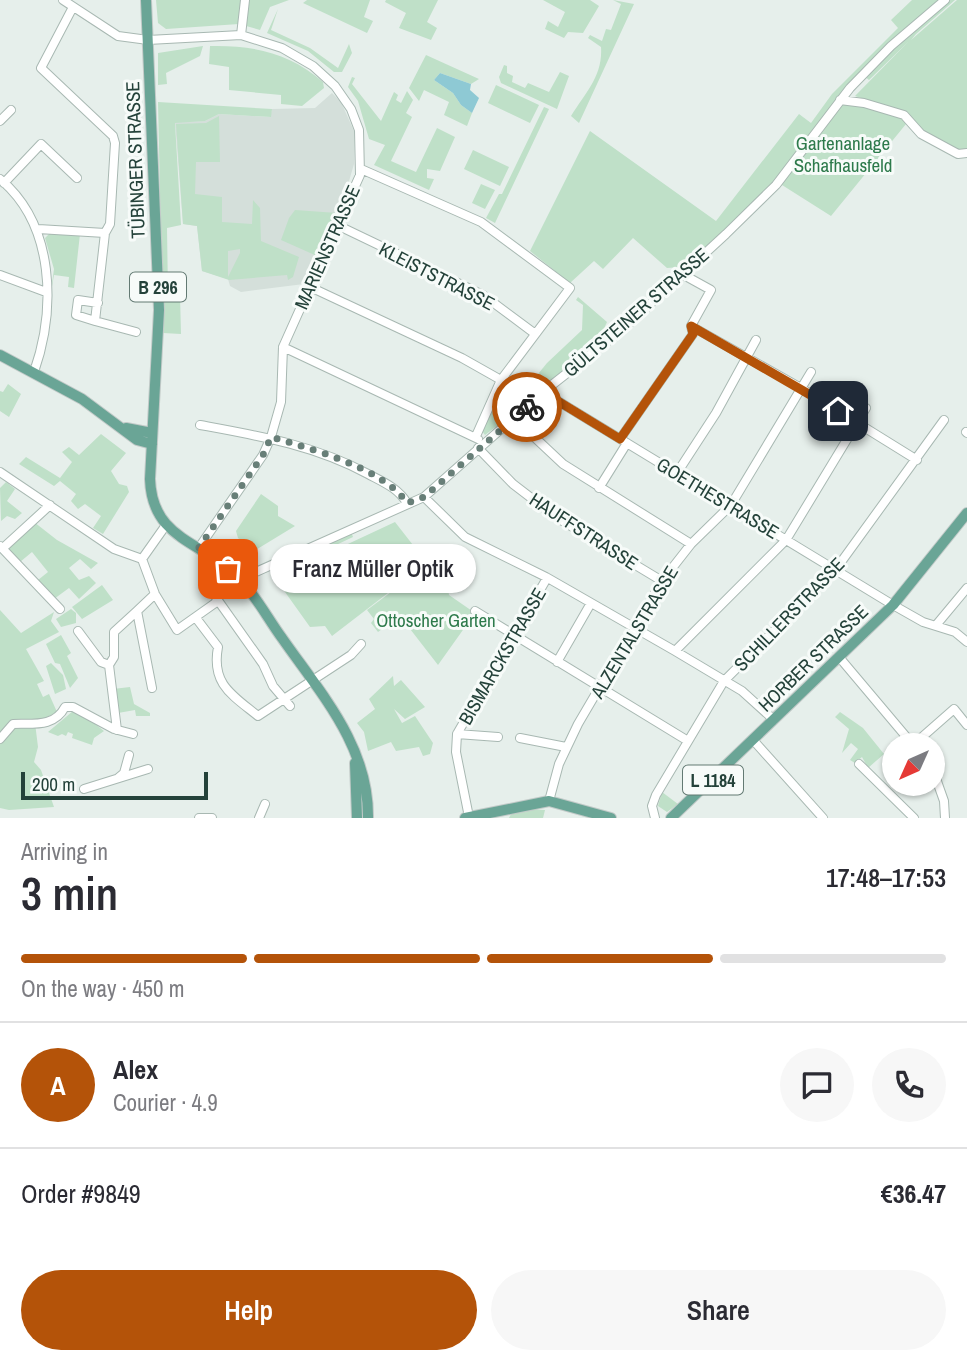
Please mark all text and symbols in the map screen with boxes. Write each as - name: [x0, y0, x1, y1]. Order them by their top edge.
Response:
- street label: TÜBINGER STRASSE: [119, 81, 151, 239]
- park label: Gartenanlage Schafhausfeld: [794, 130, 892, 178]
- street label: MARIENSTRASSE: [288, 181, 366, 313]
- street label: KLEISTSTRASSE: [375, 236, 499, 316]
- street label: GÜLTSTEINER STRASSE: [558, 241, 714, 383]
- road number: B 296: [130, 272, 186, 302]
- courier: [492, 372, 562, 442]
- pin: [808, 381, 868, 441]
- icon: bike: [508, 388, 546, 426]
- icon: home: [819, 392, 857, 430]
- street label: GOETHESTRASSE: [652, 451, 784, 545]
- street label: HAUFFSTRASSE: [525, 486, 643, 576]
- pin: [198, 539, 258, 599]
- callout: Franz Müller Optik: [270, 544, 476, 594]
- icon: bag: [209, 550, 247, 588]
- street label: SCHILLERSTRASSE: [728, 551, 850, 677]
- text: Franz Müller Optik: [292, 553, 454, 584]
- street label: ALZENTALSTRASSE: [584, 561, 684, 704]
- street label: BISMARCKSTRASSE: [452, 583, 552, 729]
- street label: HORBER STRASSE: [752, 599, 874, 717]
- park label: Ottoscher Garten: [376, 607, 496, 633]
- north arrow: [882, 733, 945, 796]
- map controls: [882, 733, 945, 796]
- road number: L 1184: [683, 766, 743, 794]
- scale bar: [21, 769, 208, 801]
- text: 200 m: [32, 771, 75, 797]
- text: Arriving in: [21, 836, 108, 867]
- text: 17:48–17:53: [826, 860, 946, 895]
- text: 3 min: [21, 862, 118, 924]
- text: On the way · 450 m: [21, 973, 185, 1004]
- button: chat: [780, 1048, 854, 1122]
- button: phone: [872, 1048, 946, 1122]
- text: Alex: [113, 1052, 158, 1087]
- text: A: [50, 1068, 66, 1103]
- text: Courier · 4.9: [113, 1087, 218, 1118]
- text: Order #9849: [21, 1176, 141, 1211]
- text: €36.47: [881, 1176, 946, 1211]
- button: Help: [21, 1270, 477, 1350]
- button: Share: [491, 1270, 946, 1350]

